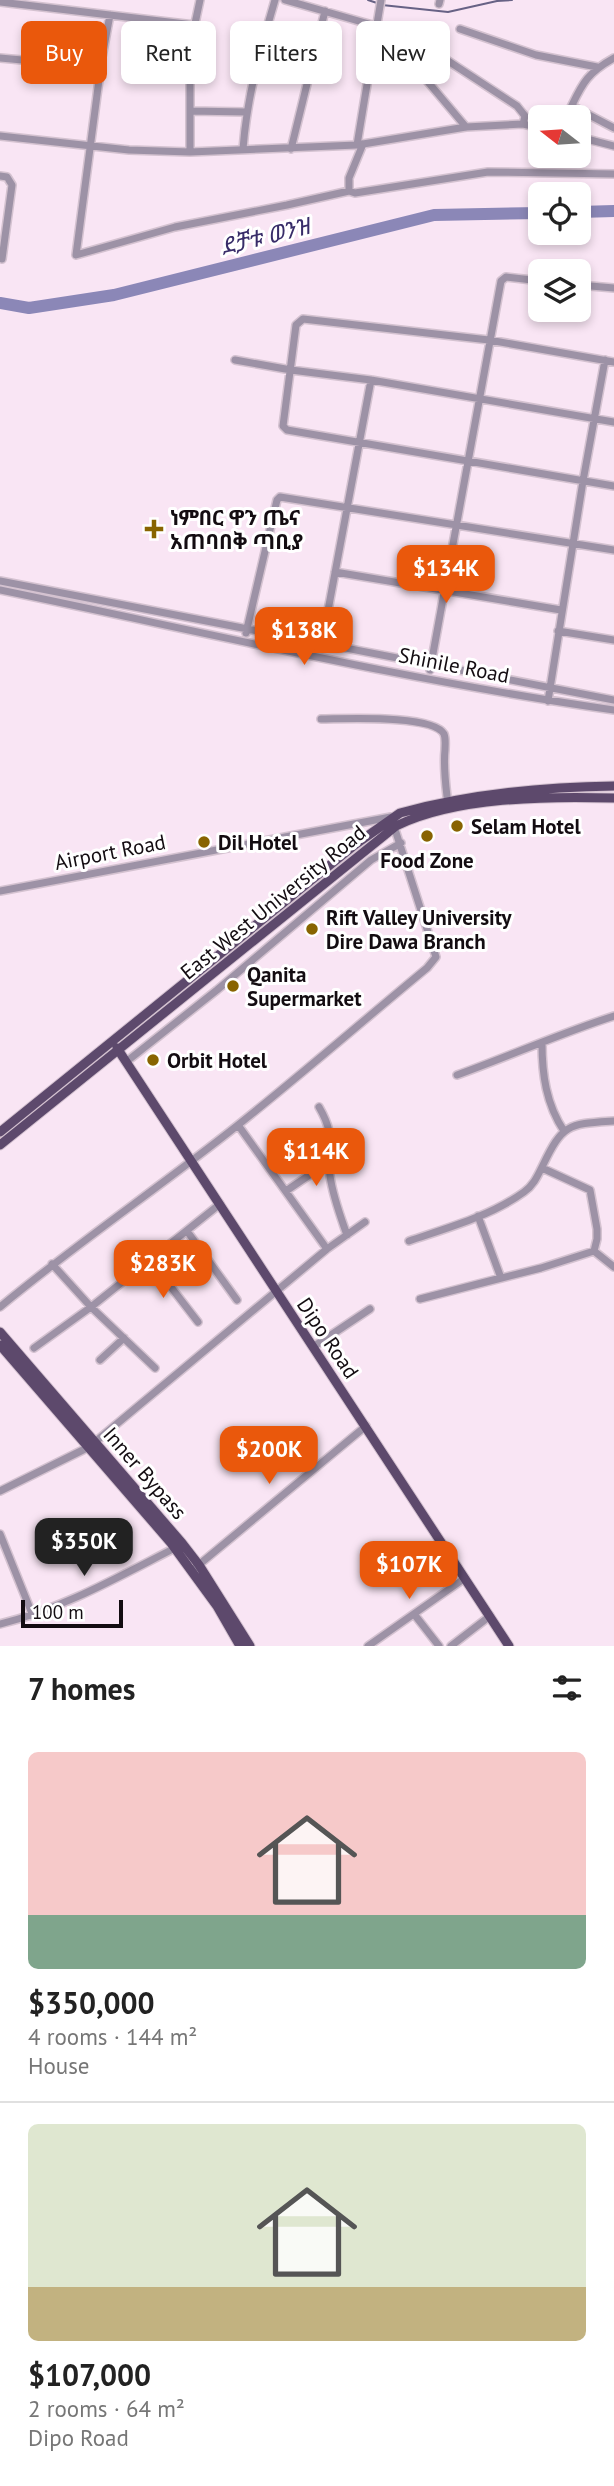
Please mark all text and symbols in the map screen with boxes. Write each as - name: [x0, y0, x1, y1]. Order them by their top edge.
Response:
- chip: Buy: [21, 21, 107, 84]
- chip: Rent: [121, 21, 216, 84]
- chip: Filters: [230, 21, 342, 84]
- chip: New: [356, 21, 450, 84]
- north arrow: [528, 105, 592, 168]
- map controls: [528, 105, 591, 322]
- button: locate: [528, 182, 591, 245]
- water label: ደቻቱ ወንዝ: [217, 210, 315, 261]
- button: layers: [528, 259, 591, 322]
- place label: ነምበር ዋን ጤና አጠባበቅ ጣቢያ: [170, 504, 303, 555]
- marker: ነምበር ዋን ጤና አጠባበቅ ጣቢያ: [144, 519, 164, 539]
- pin: $134K: [397, 546, 495, 605]
- text: $134K: [413, 553, 479, 582]
- pin: $138K: [255, 608, 353, 667]
- text: $138K: [271, 615, 337, 644]
- street label: Shinile Road: [396, 641, 512, 689]
- place label: Selam Hotel: [471, 813, 581, 840]
- marker: Selam Hotel: [449, 818, 465, 834]
- street label: East West University Road: [175, 819, 371, 985]
- street label: Airport Road: [52, 828, 168, 876]
- marker: Food Zone: [419, 828, 435, 844]
- place label: Dil Hotel: [218, 829, 299, 856]
- marker: Dil Hotel: [196, 834, 212, 850]
- place label: Food Zone: [380, 847, 474, 874]
- place label: Rift Valley University Dire Dawa Branch: [326, 904, 513, 955]
- marker: Rift Valley University Dire Dawa Branch: [304, 921, 320, 937]
- place label: Qanita Supermarket: [247, 961, 362, 1012]
- marker: Qanita Supermarket: [225, 978, 241, 994]
- place label: Orbit Hotel: [167, 1047, 268, 1074]
- marker: Orbit Hotel: [145, 1052, 161, 1068]
- pin: $114K: [267, 1128, 365, 1188]
- text: $114K: [283, 1136, 349, 1165]
- pin: $283K: [114, 1240, 212, 1300]
- text: $283K: [130, 1248, 196, 1277]
- street label: Dipo Road: [291, 1292, 365, 1384]
- street label: Inner Bypass: [97, 1421, 193, 1525]
- pin: $200K: [220, 1426, 318, 1486]
- text: $200K: [236, 1434, 302, 1463]
- pin: $350K: [35, 1518, 133, 1578]
- text: $350K: [51, 1526, 117, 1555]
- pin: $107K: [360, 1542, 458, 1601]
- text: $107K: [376, 1549, 442, 1578]
- scale bar: [21, 1597, 122, 1629]
- text: 100 m: [32, 1600, 84, 1624]
- text: 7 homes: [28, 1669, 136, 1708]
- icon: filters: [548, 1669, 586, 1707]
- icon: home: [244, 1797, 370, 1923]
- text: $350,000: [28, 1983, 155, 2022]
- text: 4 rooms · 144 m²: [28, 2022, 197, 2051]
- text: House: [28, 2051, 90, 2080]
- icon: home: [244, 2169, 370, 2295]
- text: $107,000: [28, 2355, 151, 2394]
- text: 2 rooms · 64 m²: [28, 2394, 185, 2423]
- text: Dipo Road: [28, 2423, 129, 2452]

